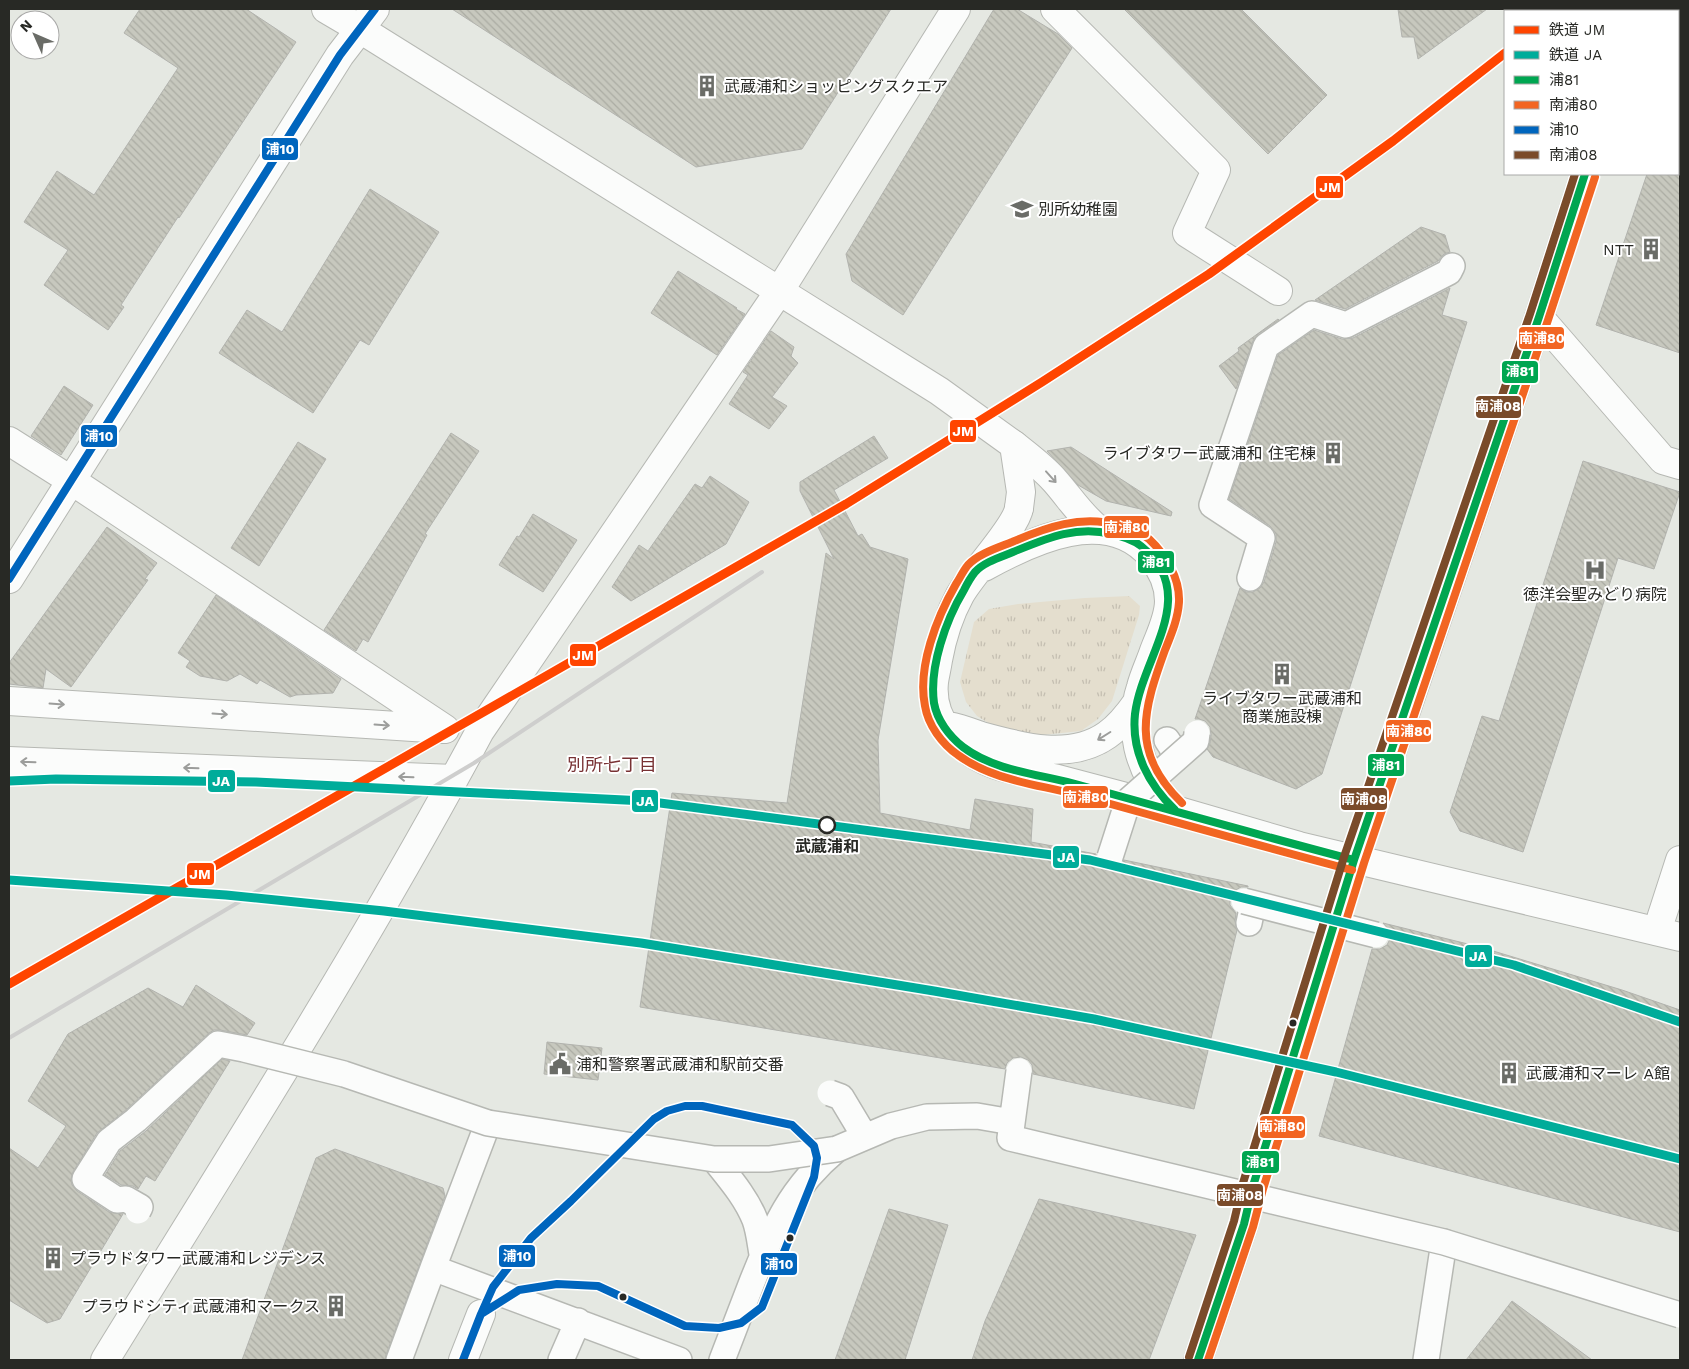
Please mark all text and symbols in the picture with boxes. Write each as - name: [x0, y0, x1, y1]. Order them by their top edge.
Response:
- north arrow: [10, 10, 60, 60]
- legend: [1504, 10, 1679, 175]
- text: N: [16, 16, 35, 35]
- text: 鉄道 JM: [1549, 21, 1605, 39]
- text: 鉄道 JA: [1549, 46, 1602, 64]
- text: 浦81: [1549, 71, 1579, 89]
- building icon: 武蔵浦和ショッピングスクエア: [694, 73, 720, 99]
- place label: 武蔵浦和ショッピングスクエア: [724, 77, 948, 96]
- text: 南浦80: [1549, 96, 1598, 114]
- text: 浦10: [1549, 121, 1579, 139]
- line badge: 浦10: [261, 137, 299, 161]
- text: 浦10: [265, 141, 295, 157]
- text: 南浦08: [1549, 146, 1598, 164]
- line badge: JM: [1315, 175, 1344, 199]
- text: JM: [1319, 179, 1341, 195]
- school or university icon: 別所幼稚園: [1009, 196, 1035, 222]
- place label: 別所幼稚園: [1038, 200, 1118, 219]
- building icon: NTT: [1638, 236, 1664, 262]
- place label: NTT: [1603, 240, 1634, 259]
- line badge: 南浦80: [1518, 326, 1565, 350]
- text: 南浦80: [1519, 330, 1565, 346]
- line badge: 浦81: [1501, 360, 1539, 384]
- text: 浦81: [1506, 363, 1534, 379]
- line badge: 南浦08: [1475, 395, 1522, 419]
- text: 南浦08: [1475, 398, 1521, 414]
- line badge: JM: [949, 419, 977, 443]
- text: JM: [952, 423, 974, 439]
- line badge: 浦10: [80, 424, 118, 448]
- text: 浦10: [84, 428, 114, 444]
- building icon: ライブタワー武蔵浦和 住宅棟: [1320, 440, 1346, 466]
- place label: ライブタワー武蔵浦和 住宅棟: [1103, 444, 1316, 463]
- one-way arrow: [1045, 471, 1057, 484]
- line badge: 南浦80: [1103, 515, 1150, 539]
- text: 南浦80: [1104, 519, 1150, 535]
- line badge: 浦81: [1137, 550, 1175, 574]
- text: 浦81: [1142, 554, 1170, 570]
- hospital icon: 徳洋会聖みどり病院: [1582, 557, 1608, 583]
- place label: 徳洋会聖みどり病院: [1523, 585, 1667, 604]
- line badge: JM: [569, 643, 597, 667]
- text: JM: [572, 647, 594, 663]
- building icon: ライブタワー武蔵浦和 商業施設棟: [1269, 661, 1295, 687]
- place label: ライブタワー武蔵浦和 商業施設棟: [1202, 689, 1362, 726]
- one-way arrow: [49, 699, 65, 708]
- one-way arrow: [211, 710, 227, 719]
- line badge: 南浦80: [1385, 719, 1432, 743]
- one-way arrow: [373, 720, 389, 729]
- text: 南浦80: [1386, 723, 1432, 739]
- one-way arrow: [1098, 731, 1112, 741]
- line badge: 浦81: [1367, 753, 1405, 777]
- district label: 別所七丁目: [567, 754, 657, 775]
- one-way arrow: [21, 757, 37, 767]
- text: 浦81: [1372, 757, 1400, 773]
- one-way arrow: [183, 764, 199, 773]
- line badge: JA: [207, 769, 236, 793]
- one-way arrow: [398, 772, 414, 782]
- text: JA: [212, 773, 230, 789]
- line badge: 南浦80: [1062, 785, 1109, 809]
- line badge: 南浦08: [1340, 787, 1388, 811]
- line badge: JA: [631, 789, 659, 813]
- text: 南浦80: [1063, 789, 1109, 805]
- text: 南浦08: [1341, 791, 1387, 807]
- text: JA: [636, 793, 654, 809]
- marker: 武蔵浦和: [818, 816, 836, 834]
- place label: 武蔵浦和: [795, 837, 859, 856]
- line badge: JA: [1052, 845, 1080, 869]
- text: JA: [1057, 849, 1075, 865]
- line badge: JM: [186, 862, 215, 886]
- text: JM: [189, 866, 211, 882]
- line badge: JA: [1464, 944, 1493, 968]
- text: JA: [1469, 948, 1487, 964]
- unlabelled marker: [1288, 1018, 1298, 1028]
- public building icon: 浦和警察署武蔵浦和駅前交番: [547, 1051, 573, 1077]
- place label: 浦和警察署武蔵浦和駅前交番: [576, 1055, 784, 1074]
- building icon: 武蔵浦和マーレ A館: [1496, 1060, 1522, 1086]
- place label: 武蔵浦和マーレ A館: [1526, 1064, 1670, 1083]
- line badge: 南浦80: [1259, 1115, 1306, 1139]
- text: 南浦80: [1259, 1118, 1305, 1134]
- line badge: 浦81: [1241, 1150, 1280, 1174]
- text: 浦81: [1246, 1154, 1274, 1170]
- line badge: 南浦08: [1216, 1183, 1264, 1207]
- text: 南浦08: [1217, 1187, 1263, 1203]
- unlabelled marker: [785, 1233, 795, 1243]
- line badge: 浦10: [498, 1244, 536, 1268]
- building icon: プラウドタワー武蔵浦和レジデンス: [40, 1245, 66, 1271]
- text: 浦10: [502, 1248, 532, 1264]
- place label: プラウドタワー武蔵浦和レジデンス: [70, 1249, 326, 1268]
- line badge: 浦10: [760, 1252, 798, 1276]
- text: 浦10: [764, 1256, 794, 1272]
- unlabelled marker: [618, 1292, 628, 1302]
- building icon: プラウドシティ武蔵浦和マークス: [323, 1293, 349, 1319]
- place label: プラウドシティ武蔵浦和マークス: [81, 1297, 320, 1316]

